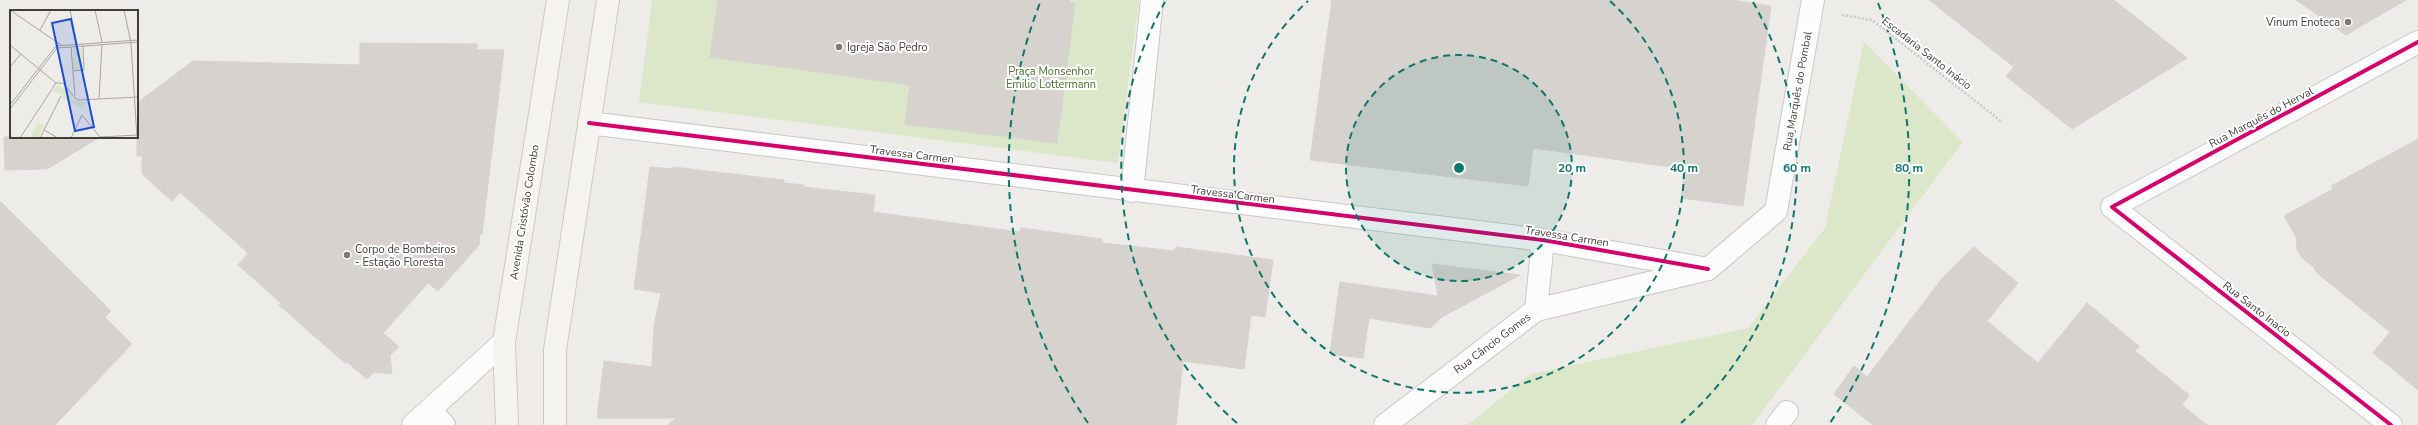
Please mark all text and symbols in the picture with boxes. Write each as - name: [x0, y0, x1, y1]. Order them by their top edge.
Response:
- inset map: [10, 10, 138, 138]
- street label: Escadaria Santo Inácio: [1879, 14, 1975, 93]
- place label: Vinum Enoteca: [2265, 15, 2340, 30]
- marker: Vinum Enoteca: [2343, 17, 2353, 27]
- street label: Rua Marquês do Pombal: [1780, 30, 1816, 152]
- place label: Igreja São Pedro: [847, 40, 928, 55]
- marker: Igreja São Pedro: [834, 42, 844, 52]
- park label: Praça Monsenhor Emilio Lottermann: [1006, 64, 1096, 92]
- street label: Rua Marquês do Herval: [2206, 83, 2317, 151]
- street label: Travessa Carmen: [869, 142, 955, 167]
- street label: Avenida Cristóvão Colombo: [506, 143, 543, 281]
- text: 20 m: [1558, 160, 1586, 176]
- text: 40 m: [1670, 160, 1698, 176]
- text: 60 m: [1783, 160, 1811, 176]
- text: 80 m: [1895, 160, 1923, 176]
- centre of rings: [1452, 161, 1466, 175]
- street label: Travessa Carmen: [1190, 182, 1276, 207]
- street label: Travessa Carmen: [1524, 222, 1610, 251]
- place label: Corpo de Bombeiros - Estação Floresta: [355, 242, 456, 270]
- marker: Corpo de Bombeiros - Estação Floresta: [342, 250, 352, 260]
- street label: Rua Santo Inacio: [2220, 278, 2294, 341]
- street label: Rua Câncio Gomes: [1451, 310, 1534, 377]

